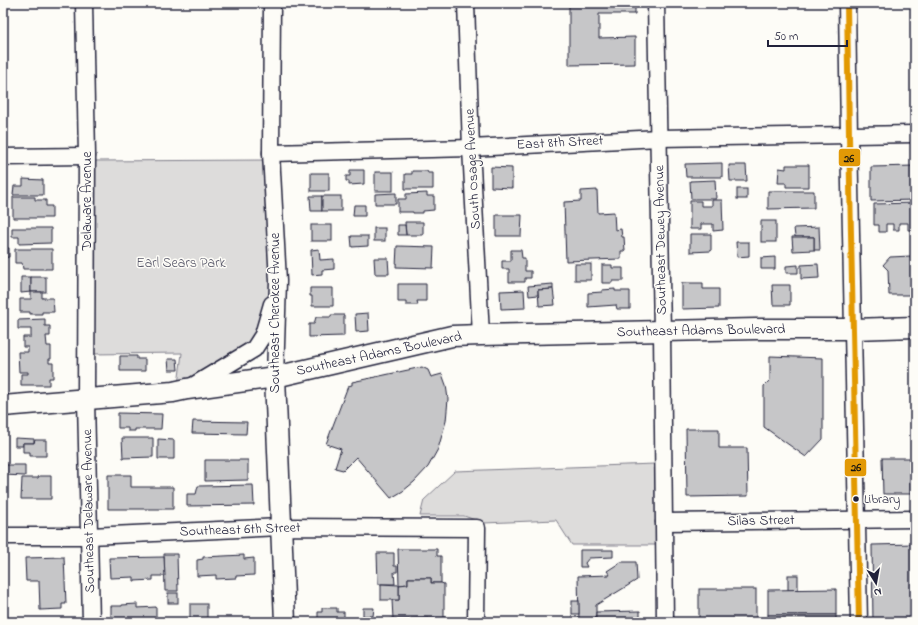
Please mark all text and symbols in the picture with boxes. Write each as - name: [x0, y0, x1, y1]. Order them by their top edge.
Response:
- scale bar: [768, 22, 847, 48]
- text: 50 m: [774, 28, 798, 46]
- street label: South Osage Avenue: [459, 107, 488, 230]
- street label: East 8th Street: [516, 130, 604, 156]
- line badge: 26: [838, 148, 861, 167]
- street label: Delaware Avenue: [77, 151, 98, 252]
- text: 26: [843, 151, 854, 167]
- street label: Southeast Dewey Avenue: [649, 164, 674, 315]
- street label: Southeast Cherokee Avenue: [265, 232, 286, 393]
- park label: Earl Sears Park: [136, 253, 227, 274]
- street label: Southeast Adams Boulevard: [616, 319, 786, 343]
- street label: Southeast Adams Boulevard: [294, 326, 464, 382]
- street label: Southeast Delaware Avenue: [77, 428, 101, 593]
- line badge: 26: [844, 458, 867, 477]
- text: 26: [850, 460, 861, 476]
- place label: Library: [864, 490, 900, 510]
- marker: Library: [851, 494, 861, 504]
- street label: Silas Street: [727, 510, 795, 532]
- street label: Southeast 6th Street: [179, 517, 301, 543]
- north arrow: [856, 563, 896, 603]
- text: N: [873, 583, 883, 600]

